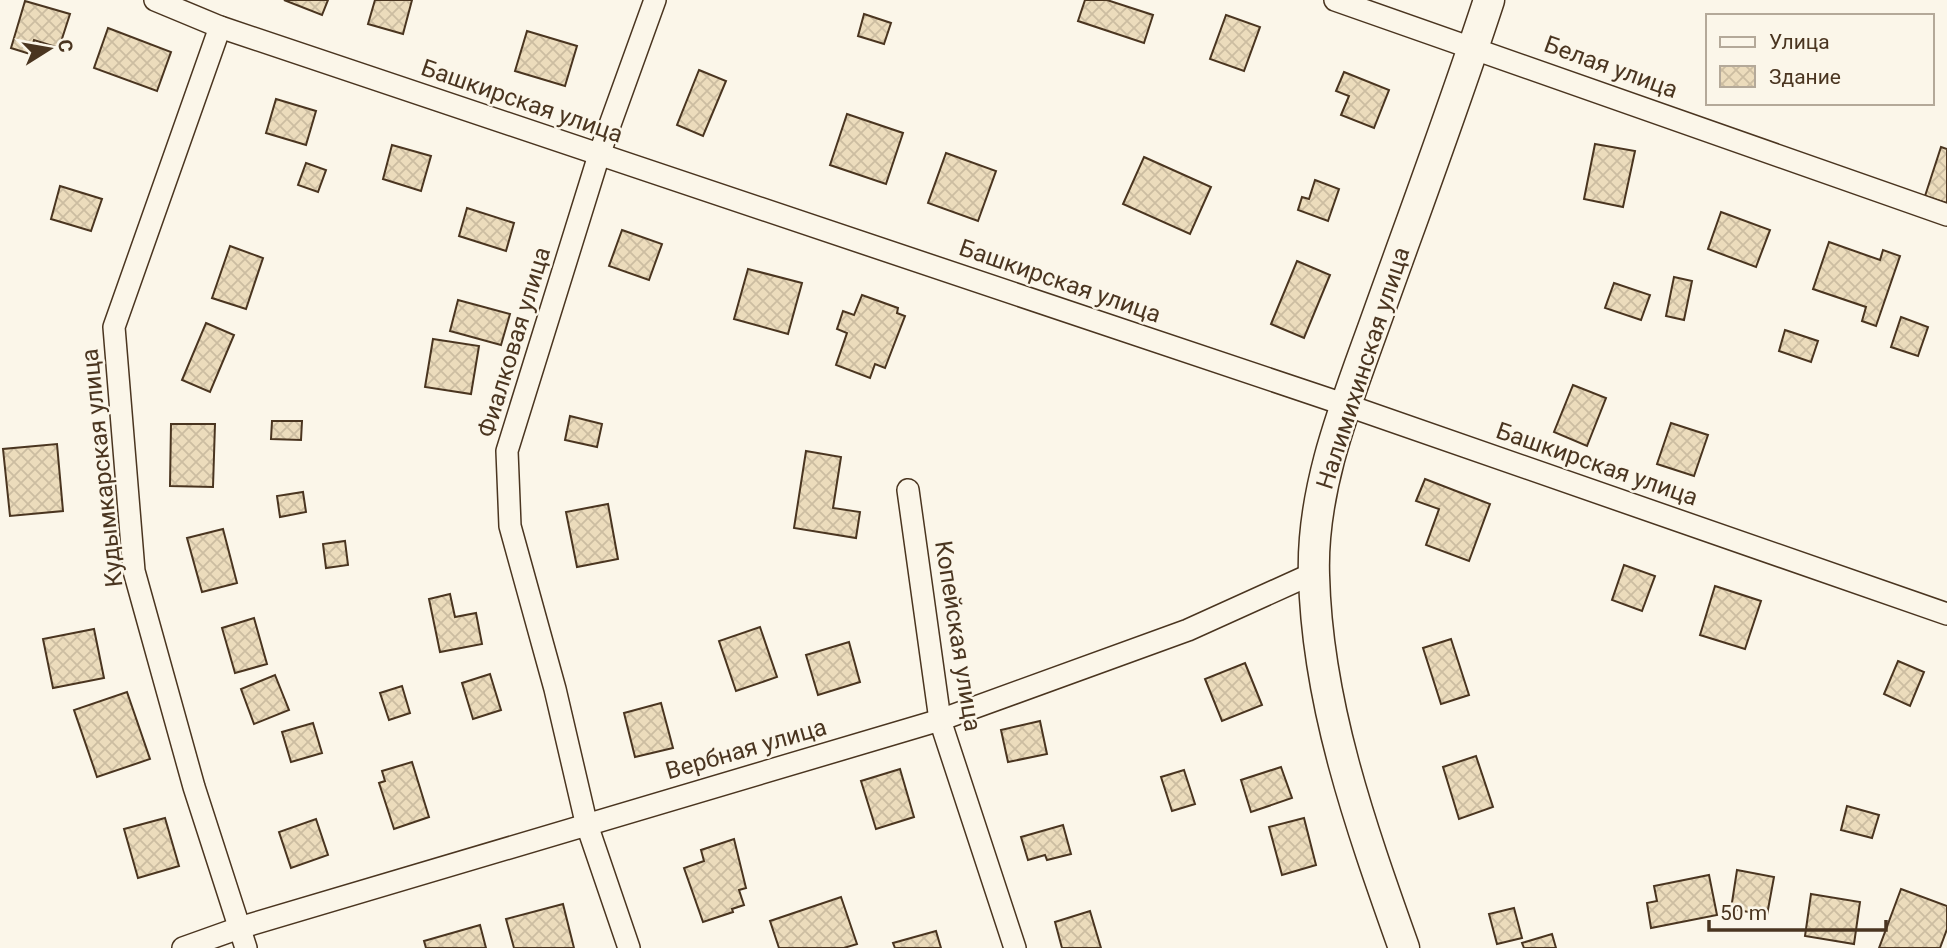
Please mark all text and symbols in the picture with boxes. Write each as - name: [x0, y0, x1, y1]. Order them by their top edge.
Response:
- north arrow: [14, 14, 84, 84]
- legend: [1706, 14, 1933, 105]
- street label: Белая улица: [1541, 30, 1681, 104]
- text: Улица: [1769, 30, 1830, 54]
- text: С: [53, 38, 78, 54]
- street label: Башкирская улица: [417, 53, 627, 149]
- text: Здание: [1769, 65, 1841, 89]
- street label: Башкирская улица: [955, 233, 1165, 329]
- street label: Фиалковая улица: [472, 243, 556, 441]
- street label: Налимихинская улица: [1311, 243, 1415, 493]
- street label: Кудымкарская улица: [76, 347, 128, 589]
- street label: Башкирская улица: [1492, 416, 1702, 512]
- street label: Копейская улица: [929, 539, 987, 733]
- street label: Вербная улица: [662, 713, 830, 785]
- scale bar: [1709, 888, 1886, 932]
- text: 50 m: [1720, 901, 1767, 925]

